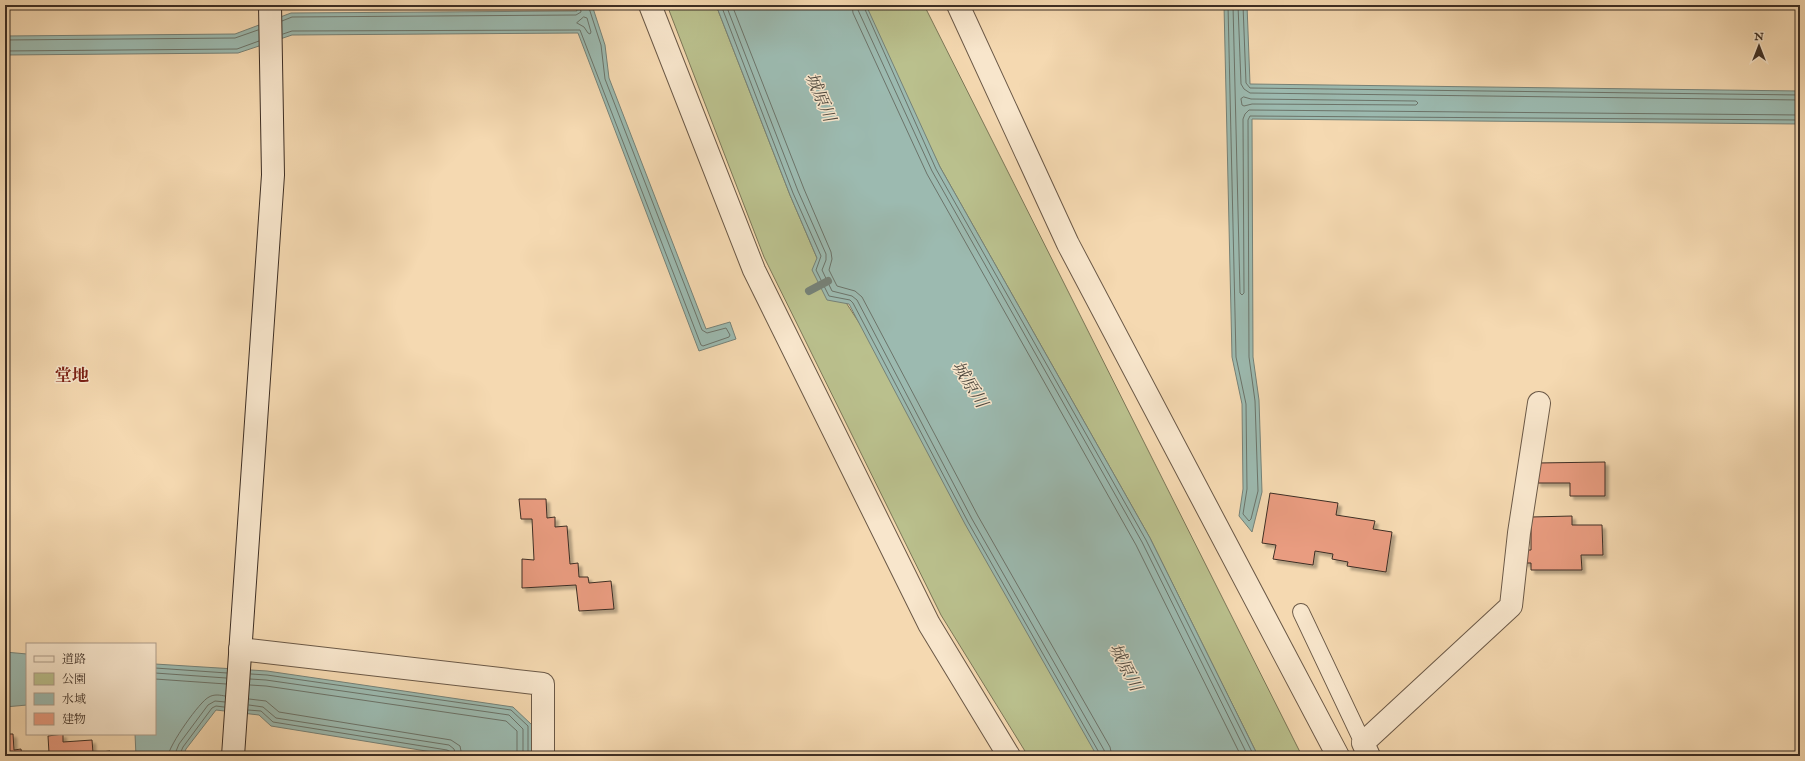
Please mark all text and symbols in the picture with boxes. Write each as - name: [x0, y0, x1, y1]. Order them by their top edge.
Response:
- north arrow: [1739, 26, 1779, 66]
- text: N: [1753, 30, 1764, 44]
- water label: 城原川: [800, 70, 840, 127]
- water label: 城原川: [946, 358, 992, 414]
- district label: 堂地: [55, 366, 89, 387]
- water label: 城原川: [1104, 640, 1147, 697]
- legend: [26, 643, 156, 735]
- text: 道路: [62, 652, 86, 667]
- text: 公園: [62, 672, 86, 687]
- text: 水域: [62, 692, 86, 707]
- text: 建物: [62, 712, 86, 727]

